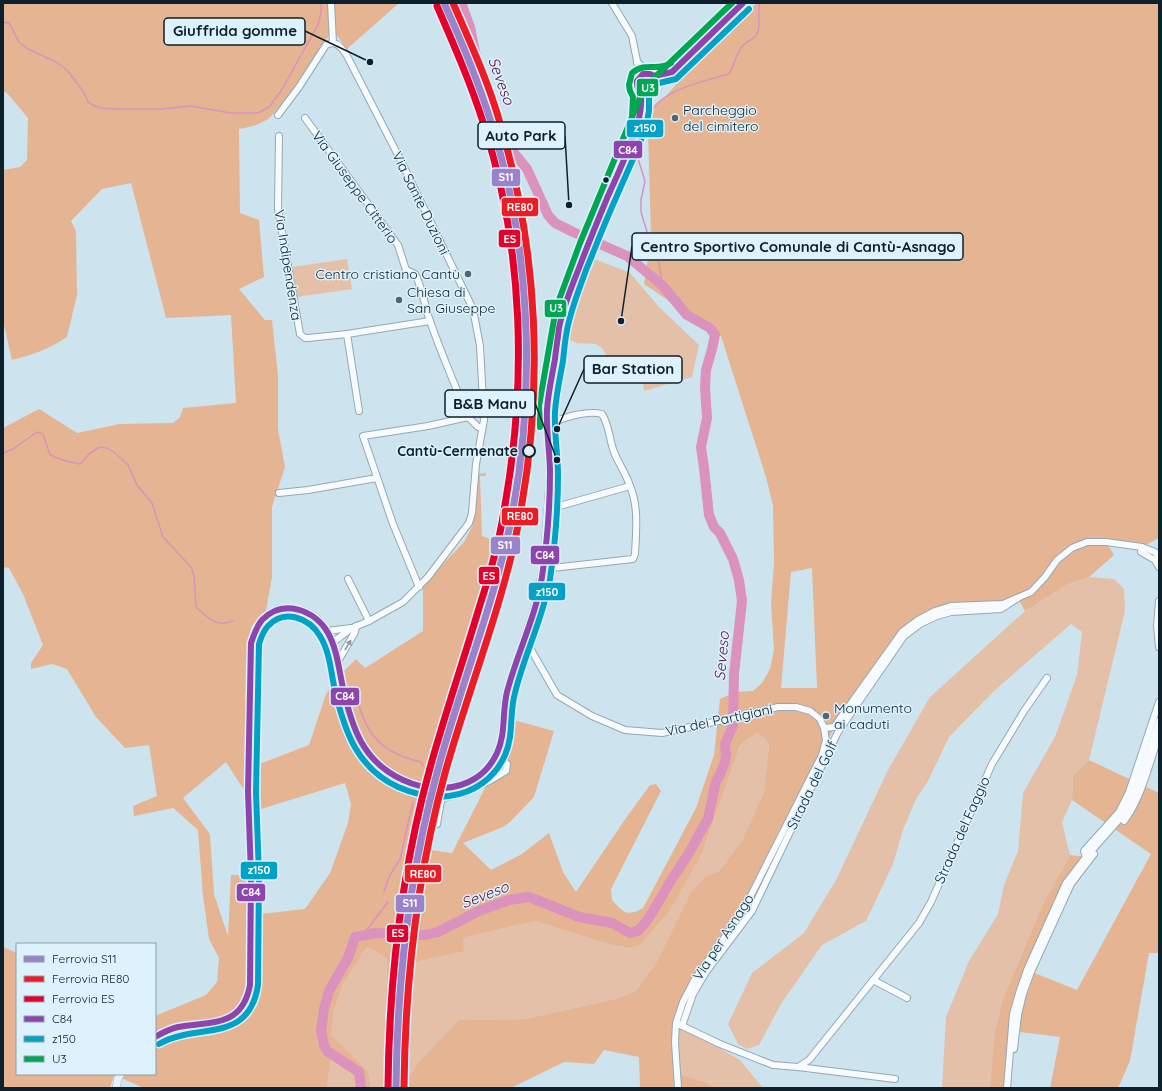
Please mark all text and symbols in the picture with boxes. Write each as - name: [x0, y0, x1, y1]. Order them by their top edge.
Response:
- callout: Giuffrida gomme: [164, 18, 305, 45]
- text: Giuffrida gomme: [173, 21, 297, 40]
- water label: Seveso: [484, 54, 519, 108]
- line badge: U3: [636, 78, 659, 97]
- text: U3: [641, 81, 655, 95]
- place label: Parcheggio del cimitero: [683, 101, 759, 135]
- marker: Parcheggio del cimitero: [670, 113, 680, 123]
- line badge: z150: [626, 119, 664, 138]
- text: z150: [634, 121, 657, 135]
- callout: Auto Park: [478, 122, 565, 149]
- text: Auto Park: [485, 126, 557, 145]
- street label: Via Giuseppe Citterio: [308, 127, 402, 247]
- line badge: C84: [613, 140, 643, 159]
- text: C84: [618, 143, 638, 157]
- street label: Via Sante Duzioni: [388, 148, 454, 258]
- line badge: S11: [491, 168, 521, 187]
- text: S11: [498, 170, 514, 184]
- unlabelled marker: [601, 175, 611, 185]
- line badge: RE80: [501, 197, 539, 217]
- text: RE80: [507, 200, 534, 214]
- street label: Via Indipendenza: [270, 208, 306, 322]
- line badge: ES: [498, 229, 521, 248]
- text: ES: [504, 232, 517, 246]
- callout: Centro Sportivo Comunale di Cantù-Asnago: [632, 233, 963, 260]
- text: Centro Sportivo Comunale di Cantù-Asnago: [640, 237, 956, 256]
- place label: Centro cristiano Cantù: [316, 265, 460, 283]
- marker: Centro cristiano Cantù: [463, 269, 473, 279]
- place label: Chiesa di San Giuseppe: [407, 283, 495, 317]
- marker: Chiesa di San Giuseppe: [394, 295, 404, 305]
- line badge: U3: [544, 299, 567, 318]
- text: U3: [549, 301, 563, 315]
- callout: Bar Station: [584, 356, 682, 383]
- text: Bar Station: [592, 359, 674, 378]
- callout: B&B Manu: [445, 390, 535, 417]
- text: B&B Manu: [453, 394, 527, 413]
- place label: Cantù-Cermenate: [397, 442, 518, 460]
- marker: Cantù-Cermenate: [522, 444, 536, 458]
- line badge: RE80: [501, 507, 539, 526]
- text: RE80: [507, 509, 534, 523]
- line badge: S11: [490, 536, 521, 555]
- text: S11: [497, 538, 513, 552]
- line badge: C84: [530, 545, 560, 565]
- text: C84: [535, 548, 555, 562]
- line badge: ES: [478, 566, 500, 585]
- text: ES: [483, 569, 496, 583]
- line badge: z150: [528, 582, 566, 601]
- text: z150: [536, 585, 559, 599]
- water label: Seveso: [710, 630, 733, 681]
- one-way arrow: [344, 639, 351, 651]
- line badge: C84: [330, 687, 360, 706]
- text: C84: [335, 689, 355, 703]
- place label: Monumento ai caduti: [834, 699, 912, 733]
- street label: Via dei Partigiani: [664, 700, 774, 740]
- marker: Monumento ai caduti: [821, 711, 831, 721]
- street label: Strada del Golf: [783, 737, 841, 833]
- street label: Strada del Faggio: [930, 774, 994, 886]
- line badge: z150: [240, 861, 278, 880]
- text: z150: [248, 863, 271, 877]
- line badge: RE80: [404, 864, 442, 883]
- text: RE80: [410, 867, 437, 881]
- water label: Seveso: [458, 877, 512, 912]
- line badge: C84: [236, 883, 266, 902]
- text: C84: [241, 885, 261, 899]
- street label: Via per Asnago: [688, 890, 758, 984]
- line badge: S11: [395, 894, 425, 913]
- text: S11: [402, 896, 418, 910]
- line badge: ES: [386, 924, 409, 943]
- text: ES: [392, 926, 405, 940]
- legend: [16, 943, 156, 1075]
- text: Ferrovia S11: [52, 951, 117, 966]
- text: Ferrovia RE80: [52, 971, 130, 986]
- text: Ferrovia ES: [52, 991, 115, 1006]
- text: C84: [52, 1011, 73, 1026]
- text: z150: [52, 1031, 76, 1046]
- text: U3: [52, 1051, 67, 1066]

